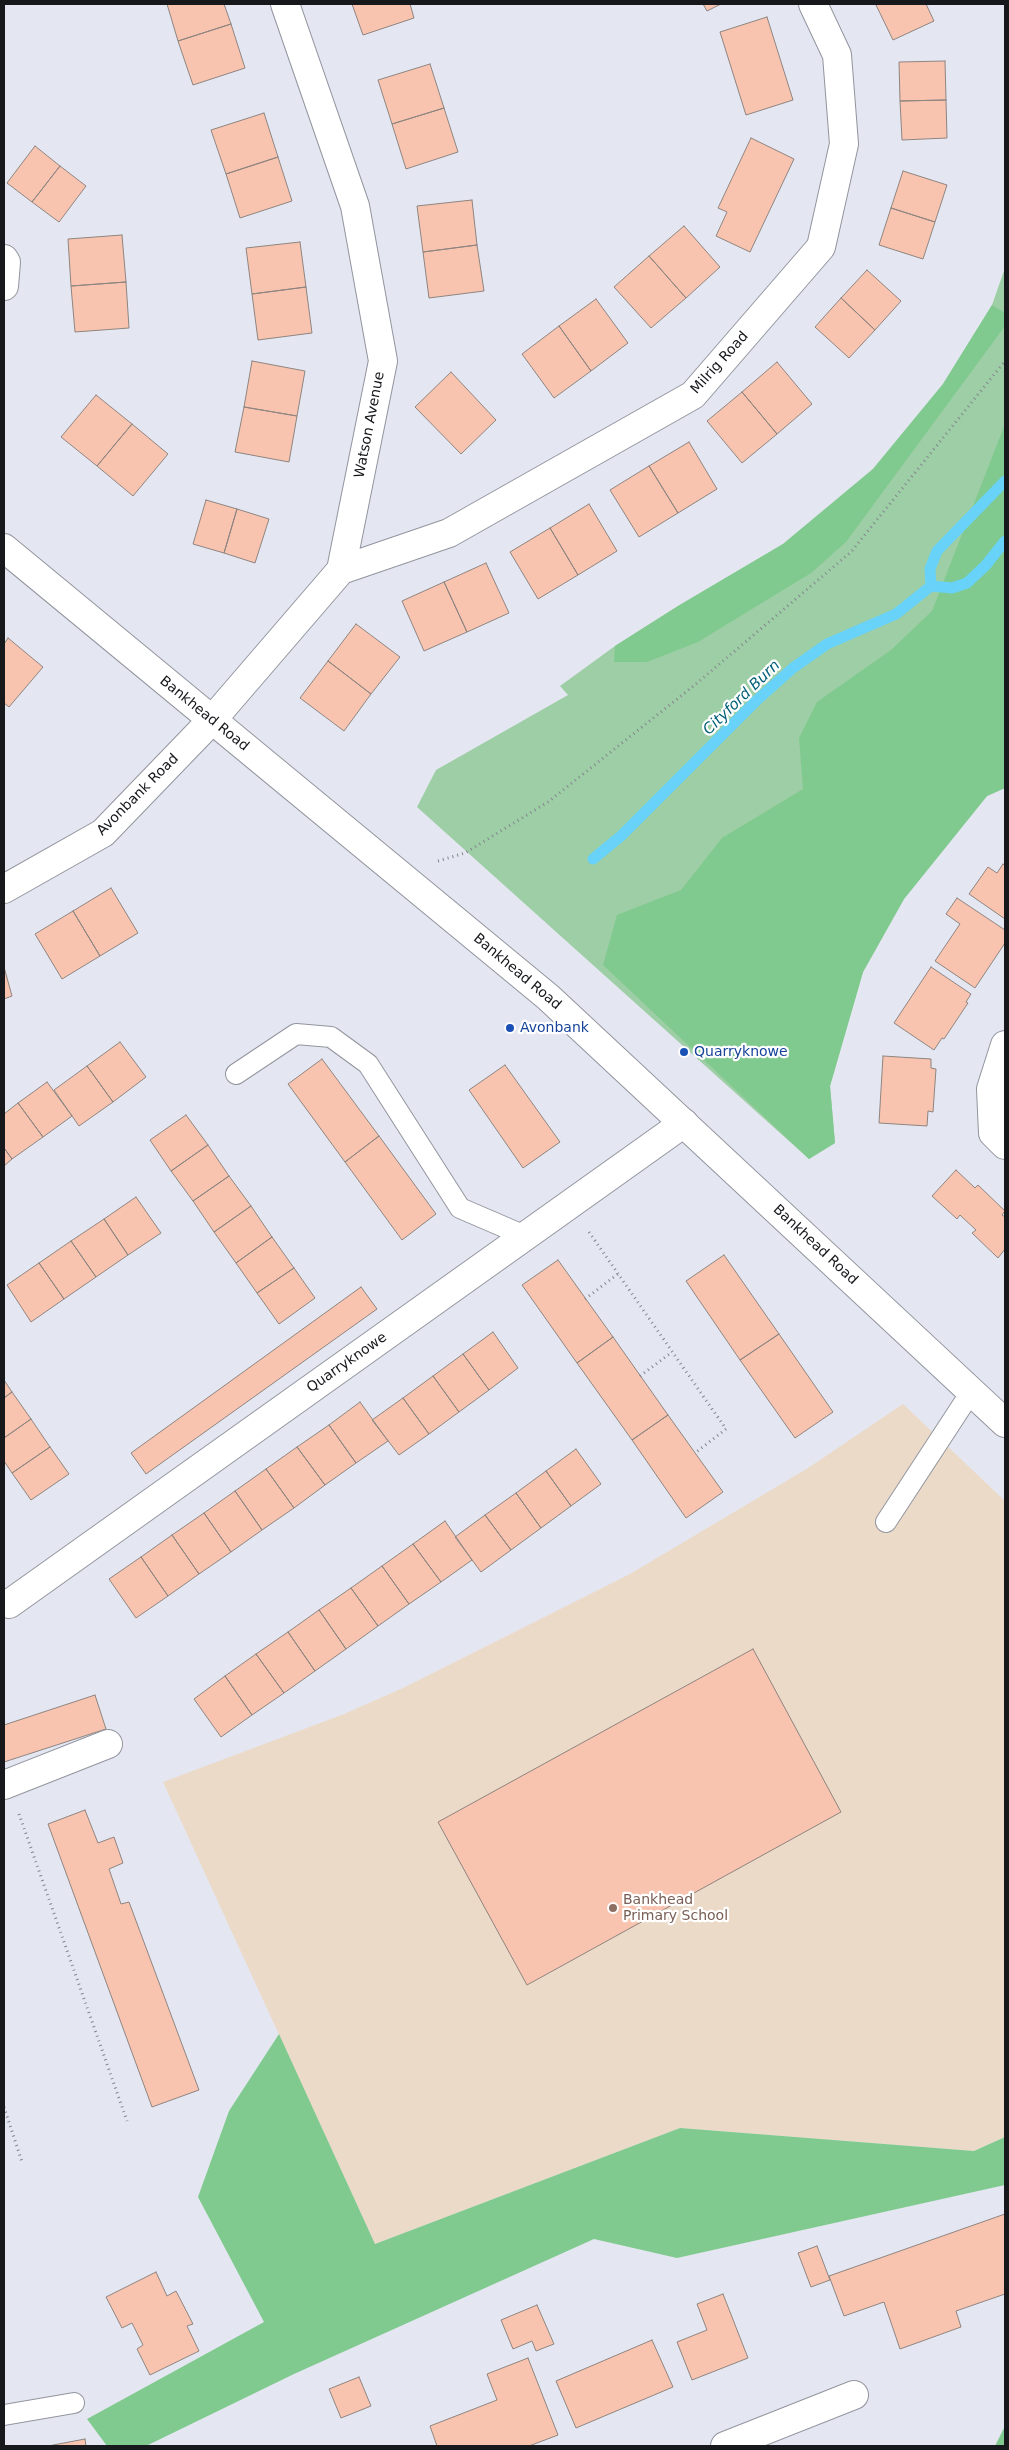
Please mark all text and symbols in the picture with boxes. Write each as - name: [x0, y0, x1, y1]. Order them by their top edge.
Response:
- street label: Milrig Road: [688, 328, 752, 398]
- street label: Watson Avenue: [351, 370, 389, 480]
- water label: Cityford Burn: [700, 657, 784, 739]
- street label: Bankhead Road: [156, 673, 252, 755]
- street label: Avonbank Road: [94, 751, 182, 839]
- street label: Bankhead Road: [470, 930, 564, 1014]
- place label: Avonbank: [520, 1020, 589, 1036]
- marker: Avonbank: [504, 1022, 516, 1034]
- place label: Quarryknowe: [694, 1044, 788, 1060]
- marker: Quarryknowe: [678, 1046, 690, 1058]
- street label: Bankhead Road: [769, 1201, 861, 1289]
- street label: Quarryknowe: [304, 1329, 390, 1397]
- place label: Bankhead Primary School: [623, 1892, 728, 1924]
- marker: Bankhead Primary School: [607, 1902, 619, 1914]

